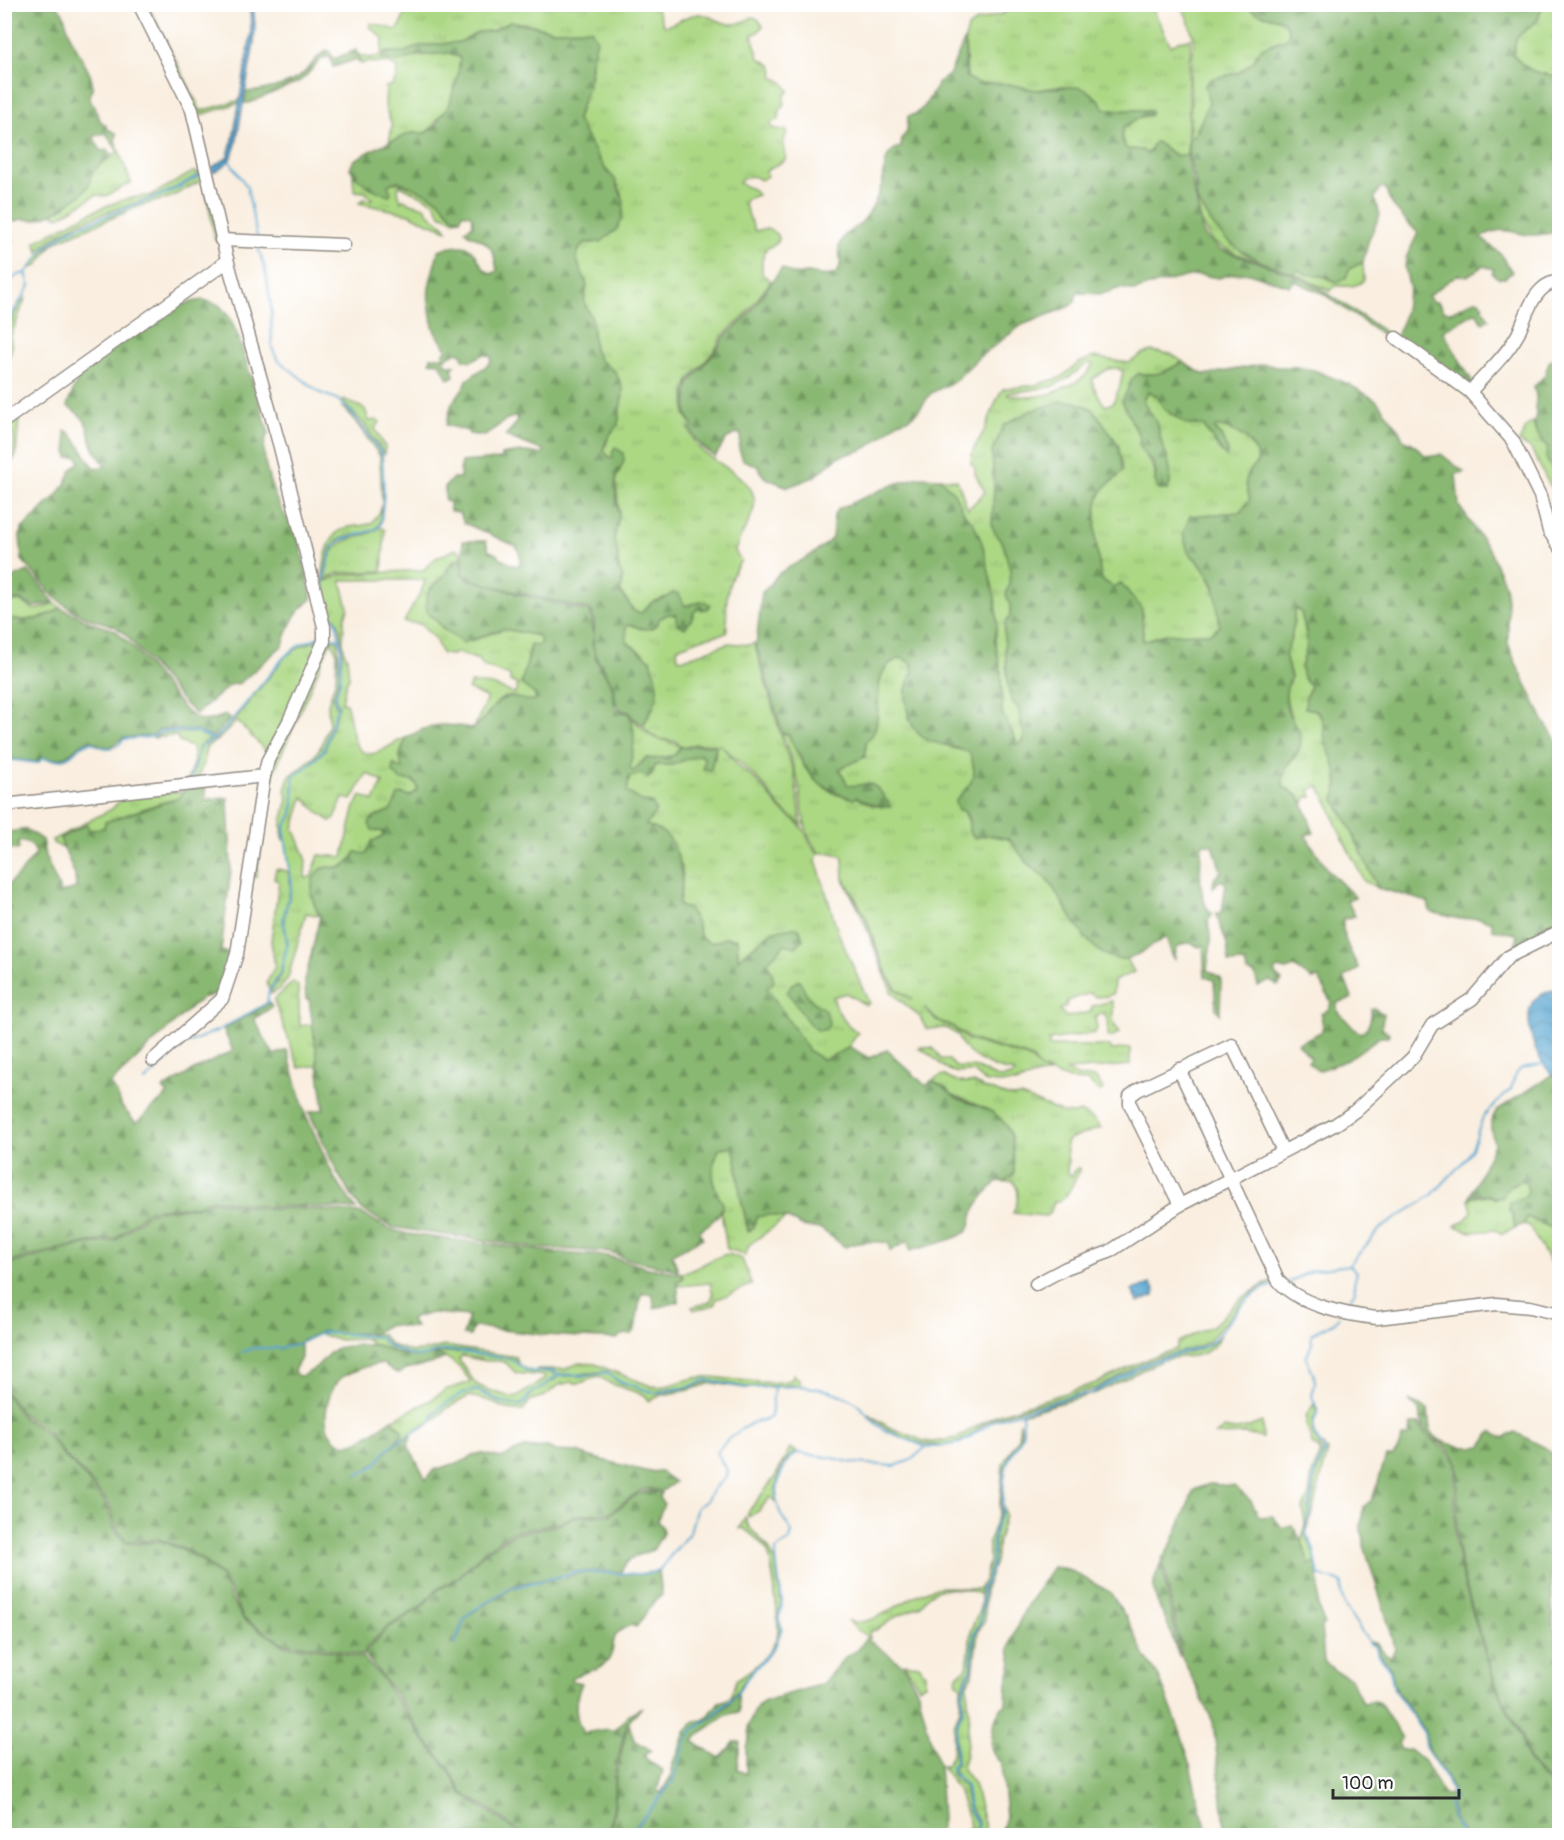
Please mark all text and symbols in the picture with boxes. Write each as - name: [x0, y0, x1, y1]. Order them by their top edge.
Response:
- scale bar: [1333, 1762, 1459, 1800]
- text: 100 m: [1342, 1772, 1394, 1795]

